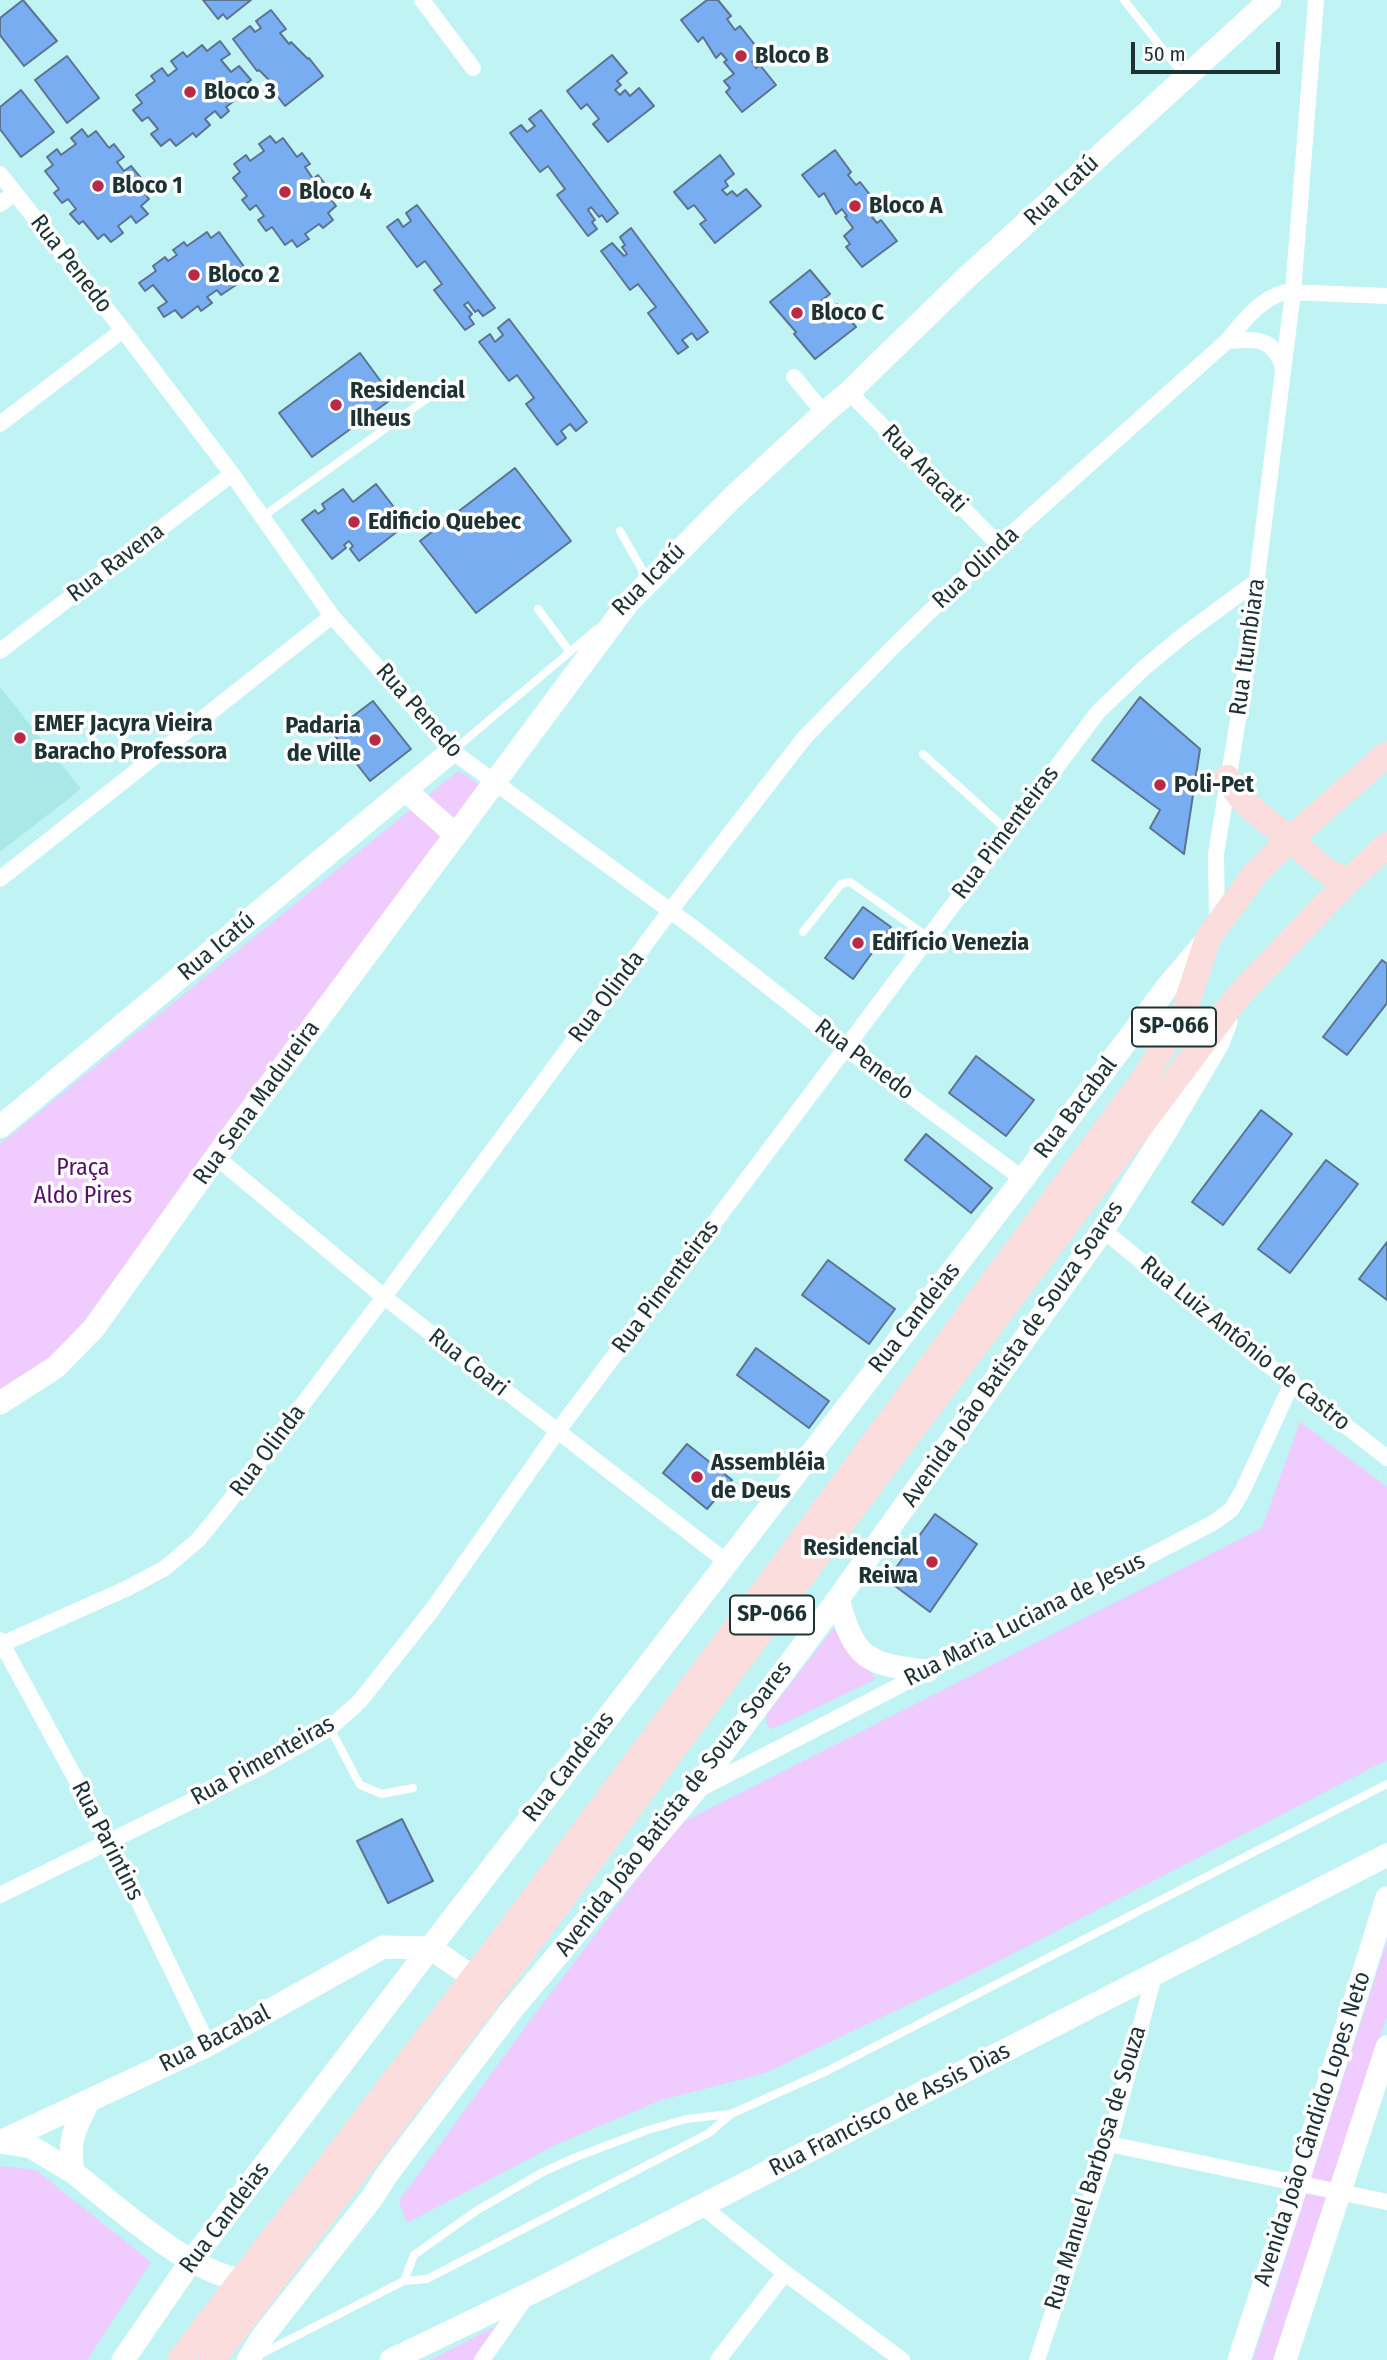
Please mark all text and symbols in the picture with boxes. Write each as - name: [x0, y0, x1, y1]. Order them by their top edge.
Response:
- scale bar: [1135, 28, 1284, 72]
- text: 50 m: [1144, 41, 1186, 67]
- place label: Bloco B: [755, 42, 829, 70]
- marker: Bloco B: [733, 48, 749, 64]
- place label: Bloco 3: [204, 78, 276, 106]
- marker: Bloco 3: [182, 84, 198, 100]
- street label: Rua Icatú: [1019, 149, 1105, 233]
- place label: Bloco 1: [112, 172, 183, 200]
- marker: Bloco 1: [90, 178, 106, 194]
- place label: Bloco 4: [299, 178, 372, 206]
- marker: Bloco 4: [277, 184, 293, 200]
- place label: Bloco A: [869, 192, 942, 220]
- marker: Bloco A: [847, 198, 863, 214]
- street label: Rua Penedo: [24, 209, 118, 319]
- place label: Bloco 2: [208, 261, 280, 289]
- marker: Bloco 2: [186, 267, 202, 283]
- place label: Bloco C: [811, 299, 884, 327]
- marker: Bloco C: [789, 305, 805, 321]
- place label: Residencial Ilheus: [350, 377, 465, 433]
- marker: Residencial Ilheus: [328, 397, 344, 413]
- street label: Rua Aracati: [875, 419, 973, 519]
- place label: Edificio Quebec: [368, 508, 521, 536]
- marker: Edificio Quebec: [346, 514, 362, 530]
- street label: Rua Ravena: [62, 517, 170, 609]
- street label: Rua Olinda: [927, 521, 1025, 615]
- street label: Rua Icatú: [606, 537, 692, 623]
- street label: Rua Itumbiara: [1224, 577, 1272, 717]
- street label: Rua Penedo: [369, 658, 469, 764]
- place label: EMEF Jacyra Vieira Baracho Professora: [34, 710, 227, 766]
- place label: Padaria de Ville: [285, 712, 361, 768]
- marker: EMEF Jacyra Vieira Baracho Professora: [12, 730, 28, 746]
- marker: Padaria de Ville: [367, 732, 383, 748]
- street label: Rua Pimenteiras: [947, 761, 1065, 905]
- place label: Poli-Pet: [1174, 771, 1254, 799]
- marker: Poli-Pet: [1152, 777, 1168, 793]
- street label: Rua Icatú: [173, 907, 261, 987]
- place label: Edifício Venezia: [872, 929, 1029, 957]
- marker: Edifício Venezia: [850, 935, 866, 951]
- street label: Rua Olinda: [563, 945, 651, 1049]
- road number: SP-066: [1132, 1008, 1216, 1046]
- street label: Rua Penedo: [809, 1013, 919, 1107]
- street label: Rua Sena Madureira: [188, 1015, 326, 1191]
- street label: Rua Bacabal: [1028, 1051, 1124, 1165]
- park label: Praça Aldo Pires: [34, 1154, 132, 1210]
- street label: Avenida João Batista de Souza Soares: [896, 1195, 1130, 1513]
- street label: Rua Pimenteiras: [607, 1215, 725, 1359]
- street label: Rua Luiz Antônio de Castro: [1134, 1250, 1356, 1438]
- street label: Rua Candeias: [863, 1257, 967, 1379]
- street label: Rua Coari: [422, 1323, 514, 1403]
- street label: Rua Olinda: [224, 1399, 312, 1503]
- place label: Assembléia de Deus: [711, 1449, 825, 1505]
- marker: Assembléia de Deus: [689, 1469, 705, 1485]
- place label: Residencial Reiwa: [803, 1534, 918, 1590]
- street label: Rua Maria Luciana de Jesus: [900, 1547, 1150, 1693]
- marker: Residencial Reiwa: [924, 1554, 940, 1570]
- road number: SP-066: [730, 1596, 814, 1634]
- street label: Avenida João Batista de Souza Soares: [550, 1656, 798, 1962]
- street label: Rua Candeias: [517, 1706, 621, 1828]
- street label: Rua Pimenteiras: [186, 1710, 340, 1812]
- street label: Rua Parintins: [65, 1777, 149, 1905]
- street label: Avenida João Cândido Lopes Neto: [1248, 1968, 1378, 2290]
- street label: Rua Bacabal: [155, 1999, 275, 2079]
- street label: Rua Manuel Barbosa de Souza: [1039, 2023, 1153, 2313]
- street label: Rua Francisco de Assis Dias: [765, 2037, 1015, 2183]
- street label: Rua Candeias: [174, 2157, 276, 2279]

